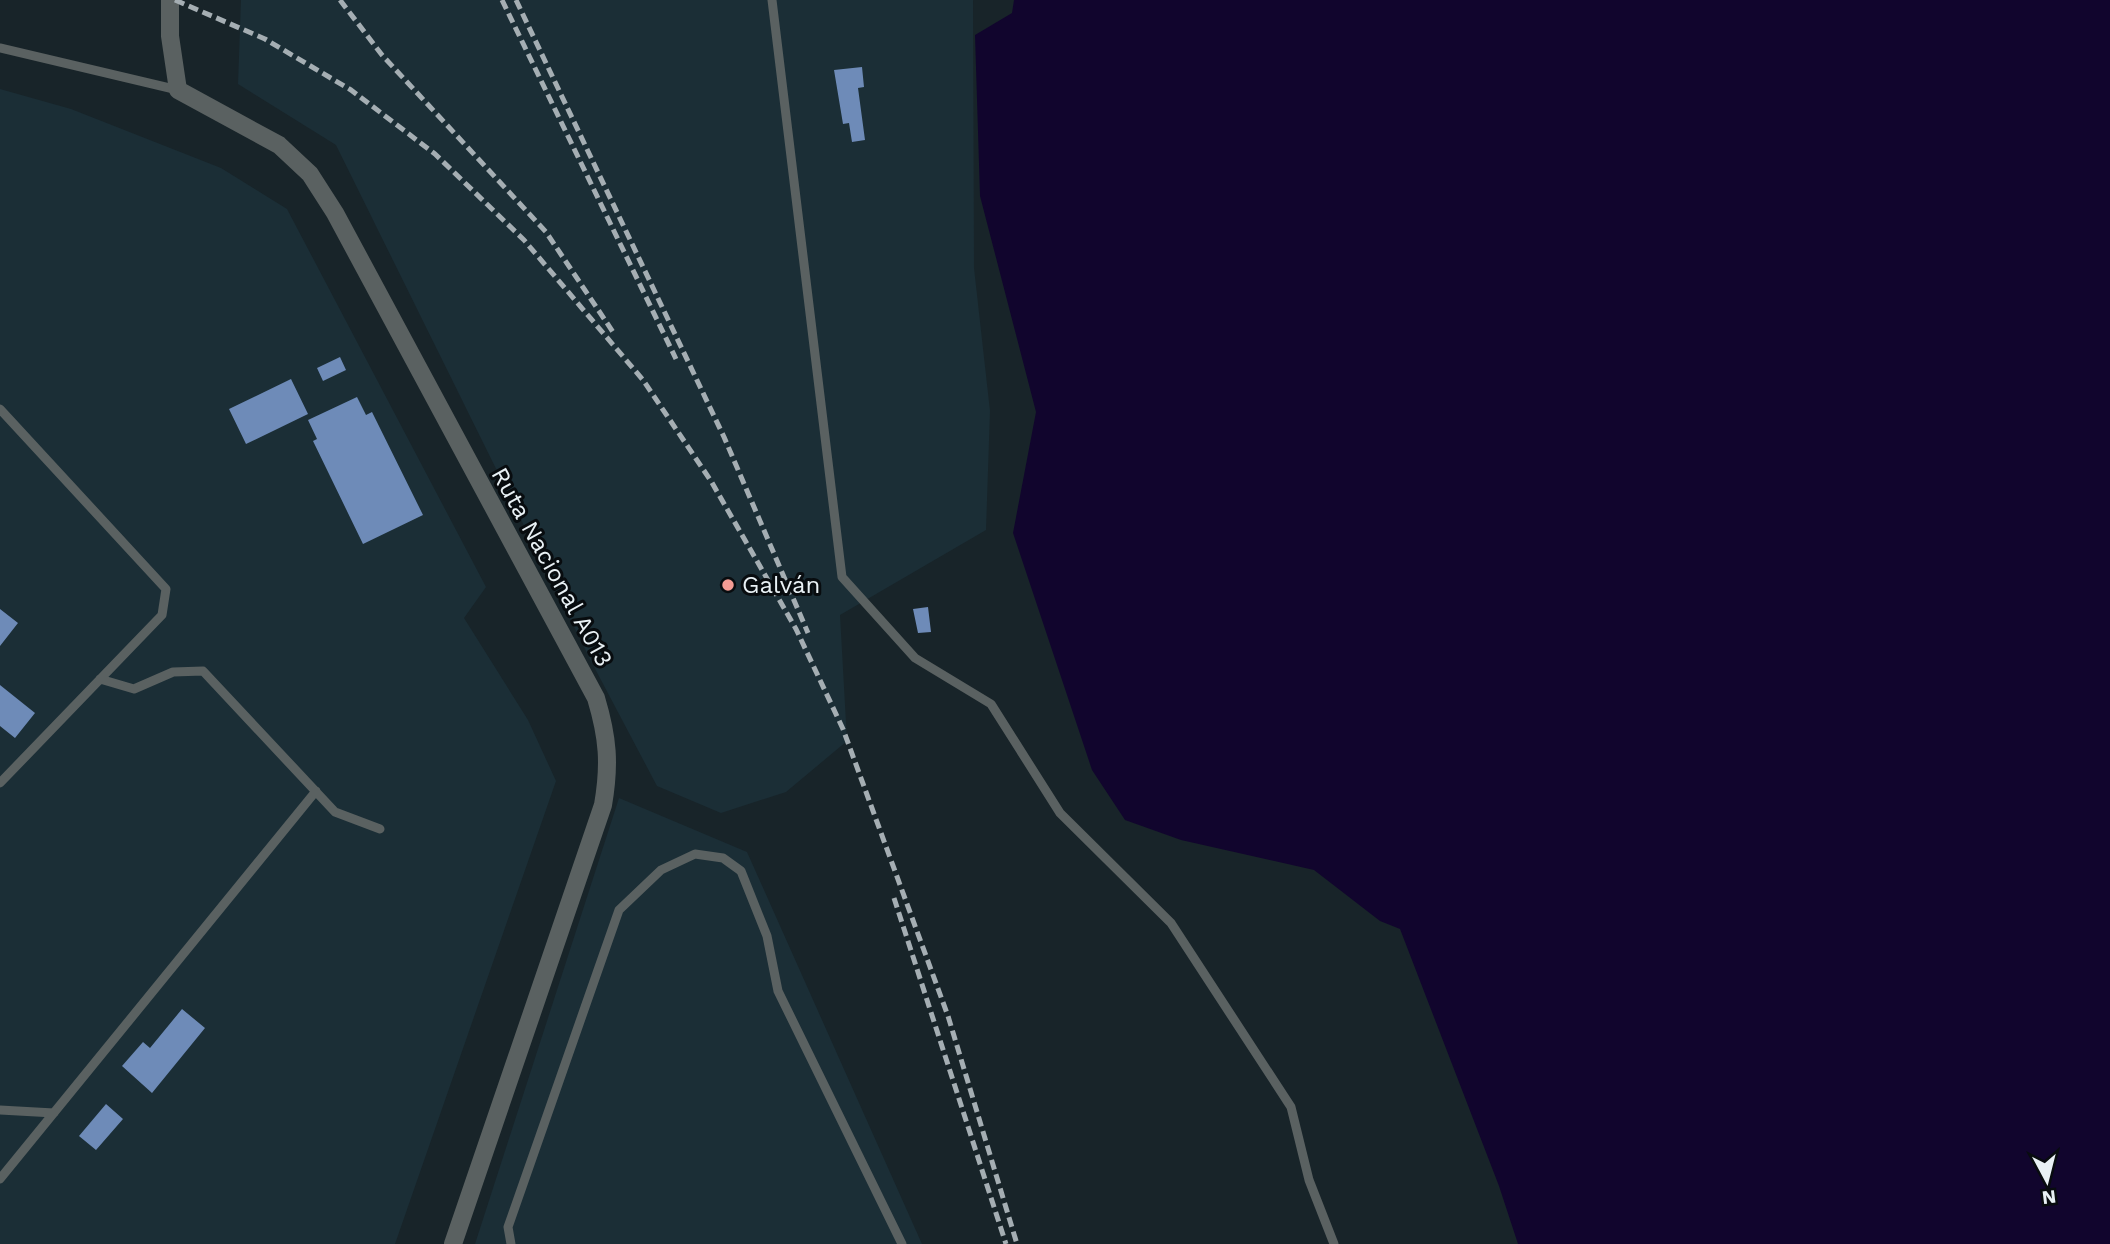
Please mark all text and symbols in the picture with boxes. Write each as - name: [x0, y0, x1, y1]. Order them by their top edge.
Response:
- street label: Ruta Nacional A013: [486, 463, 618, 671]
- place label: Galván: [742, 571, 820, 599]
- marker: Galván: [720, 577, 736, 593]
- north arrow: [2012, 1146, 2082, 1216]
- text: N: [2041, 1185, 2057, 1210]

